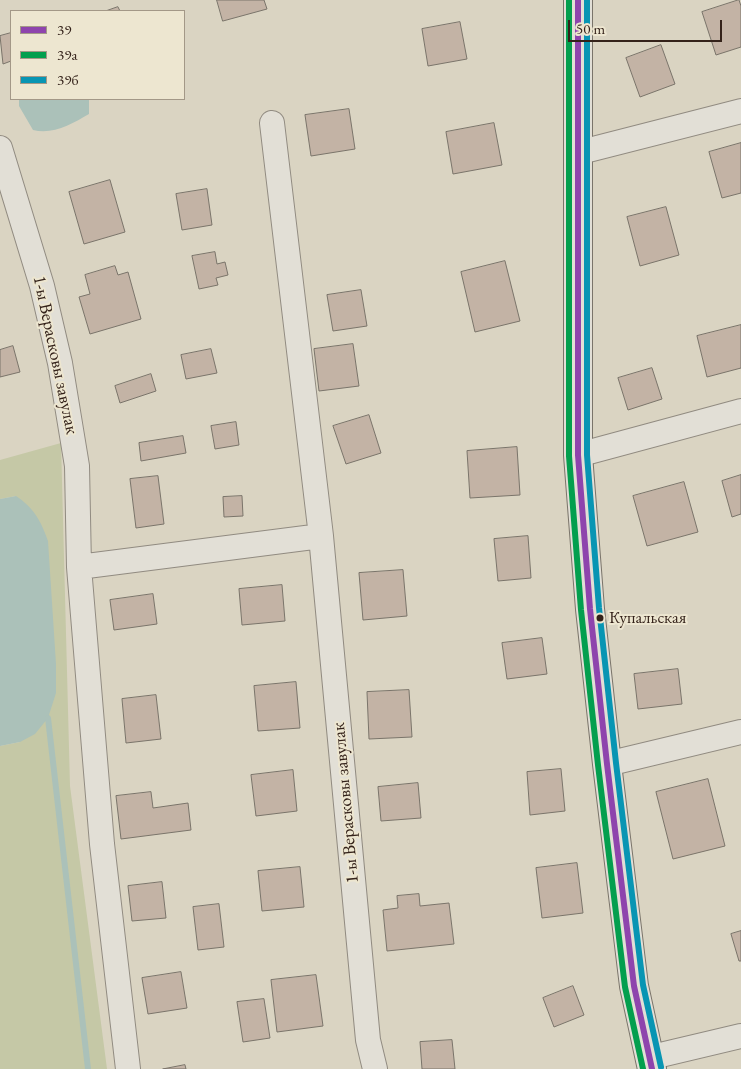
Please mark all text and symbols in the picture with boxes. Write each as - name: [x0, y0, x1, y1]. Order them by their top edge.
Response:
- legend: [10, 10, 185, 100]
- scale bar: [571, 10, 725, 42]
- text: 50 m: [576, 19, 605, 38]
- text: 39: [57, 20, 71, 39]
- text: 39а: [57, 45, 77, 64]
- text: 39б: [57, 70, 79, 89]
- street label: 1-ы Верасковы завулак: [28, 274, 82, 436]
- place label: Купальская: [609, 608, 686, 628]
- marker: Купальская: [595, 613, 605, 623]
- street label: 1-ы Верасковы завулак: [328, 722, 364, 884]

